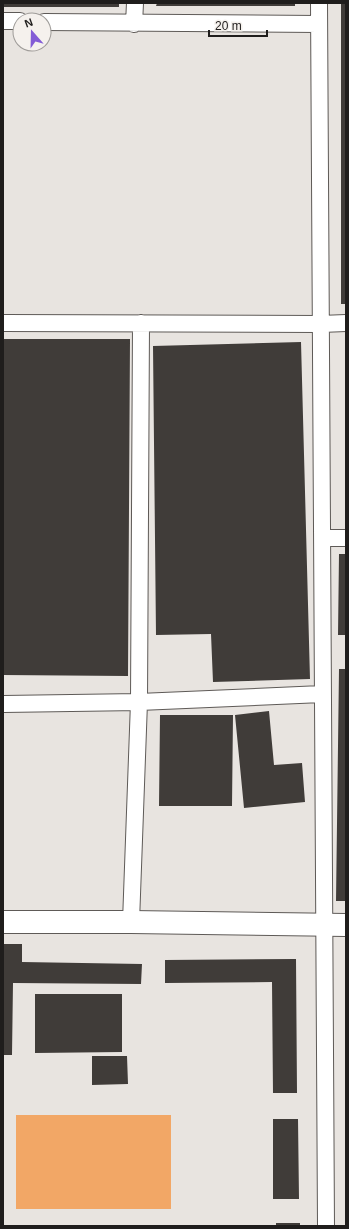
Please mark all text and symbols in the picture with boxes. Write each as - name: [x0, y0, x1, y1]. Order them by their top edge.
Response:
- north arrow: [12, 12, 52, 52]
- scale bar: [209, 12, 267, 38]
- text: N: [23, 16, 34, 30]
- text: 20 m: [215, 19, 242, 33]

